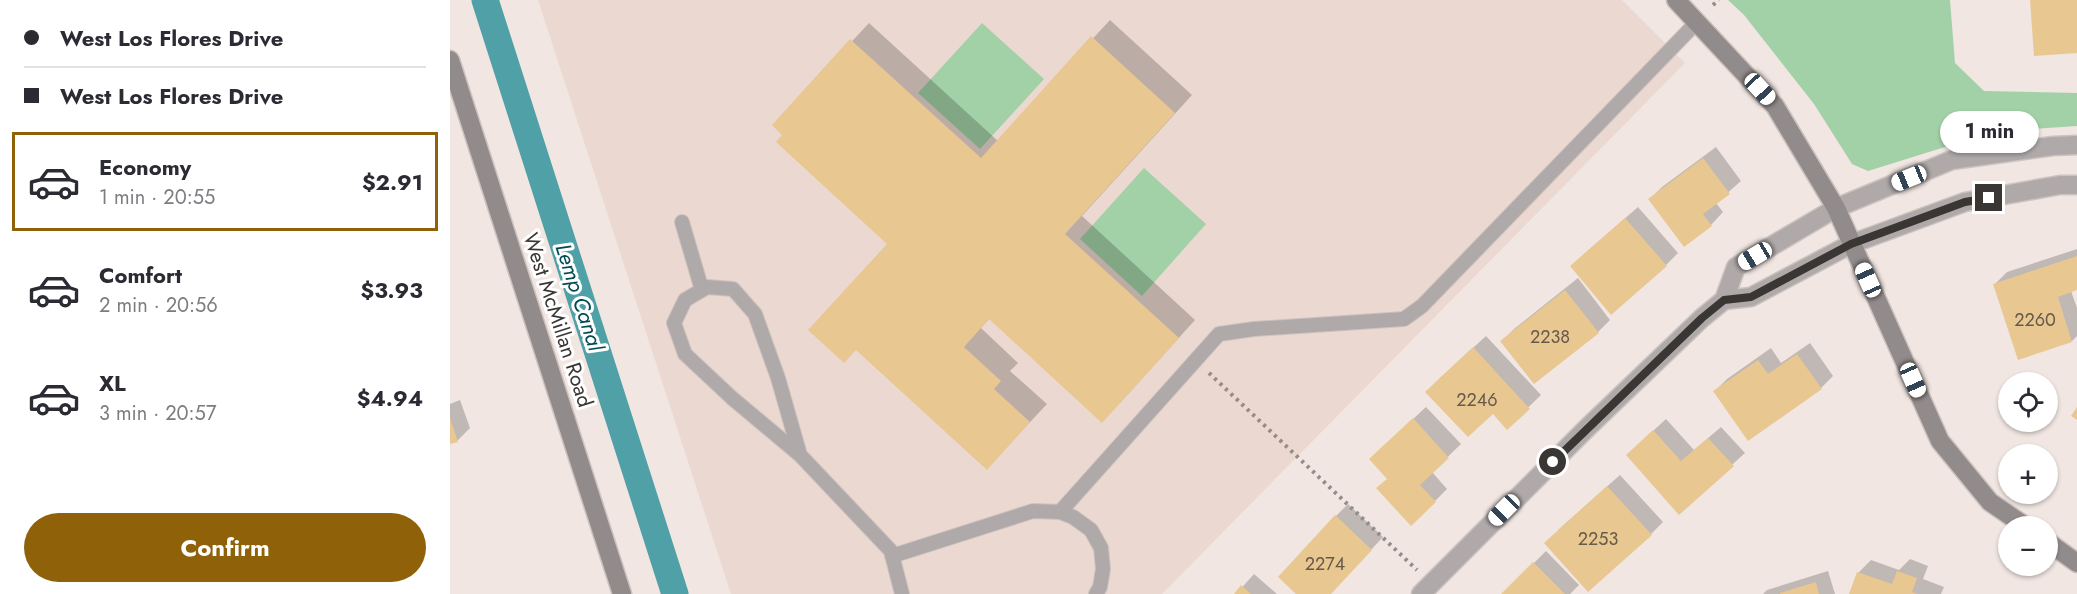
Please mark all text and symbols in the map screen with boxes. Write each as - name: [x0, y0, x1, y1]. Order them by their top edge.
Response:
- text: West Los Flores Drive: [60, 22, 283, 54]
- car: [1741, 70, 1779, 108]
- text: West Los Flores Drive: [60, 80, 283, 112]
- callout: 1 min: [1940, 111, 2038, 153]
- text: 1 min: [1965, 117, 2014, 146]
- text: Economy: [99, 151, 191, 183]
- icon: car: [27, 155, 81, 209]
- car: [1889, 163, 1929, 193]
- text: $2.91: [362, 166, 423, 198]
- text: 1 min · 20:55: [99, 183, 215, 212]
- route end: [1975, 184, 2002, 211]
- street label: West McMillan Road: [516, 229, 600, 411]
- water label: Lemp Canal: [548, 239, 613, 356]
- car: [1735, 239, 1775, 273]
- text: Comfort: [99, 259, 182, 291]
- car: [1852, 260, 1884, 300]
- icon: car: [27, 263, 81, 317]
- text: $3.93: [361, 274, 423, 306]
- text: 2 min · 20:56: [99, 291, 218, 320]
- house number: 2260: [2014, 307, 2056, 333]
- house number: 2238: [1530, 324, 1570, 350]
- car: [1897, 360, 1929, 400]
- text: XL: [99, 367, 126, 399]
- icon: car: [27, 371, 81, 425]
- map controls: [1998, 372, 2058, 576]
- button: locate: [1998, 372, 2058, 432]
- text: $4.94: [357, 382, 423, 414]
- house number: 2246: [1456, 387, 1498, 413]
- text: 3 min · 20:57: [99, 399, 216, 428]
- button: +: [1998, 444, 2058, 504]
- route start: [1539, 448, 1566, 475]
- car: [1485, 491, 1523, 529]
- button: Confirm: [24, 513, 426, 582]
- button: −: [1998, 516, 2058, 576]
- house number: 2253: [1578, 526, 1618, 552]
- house number: 2274: [1305, 551, 1345, 577]

